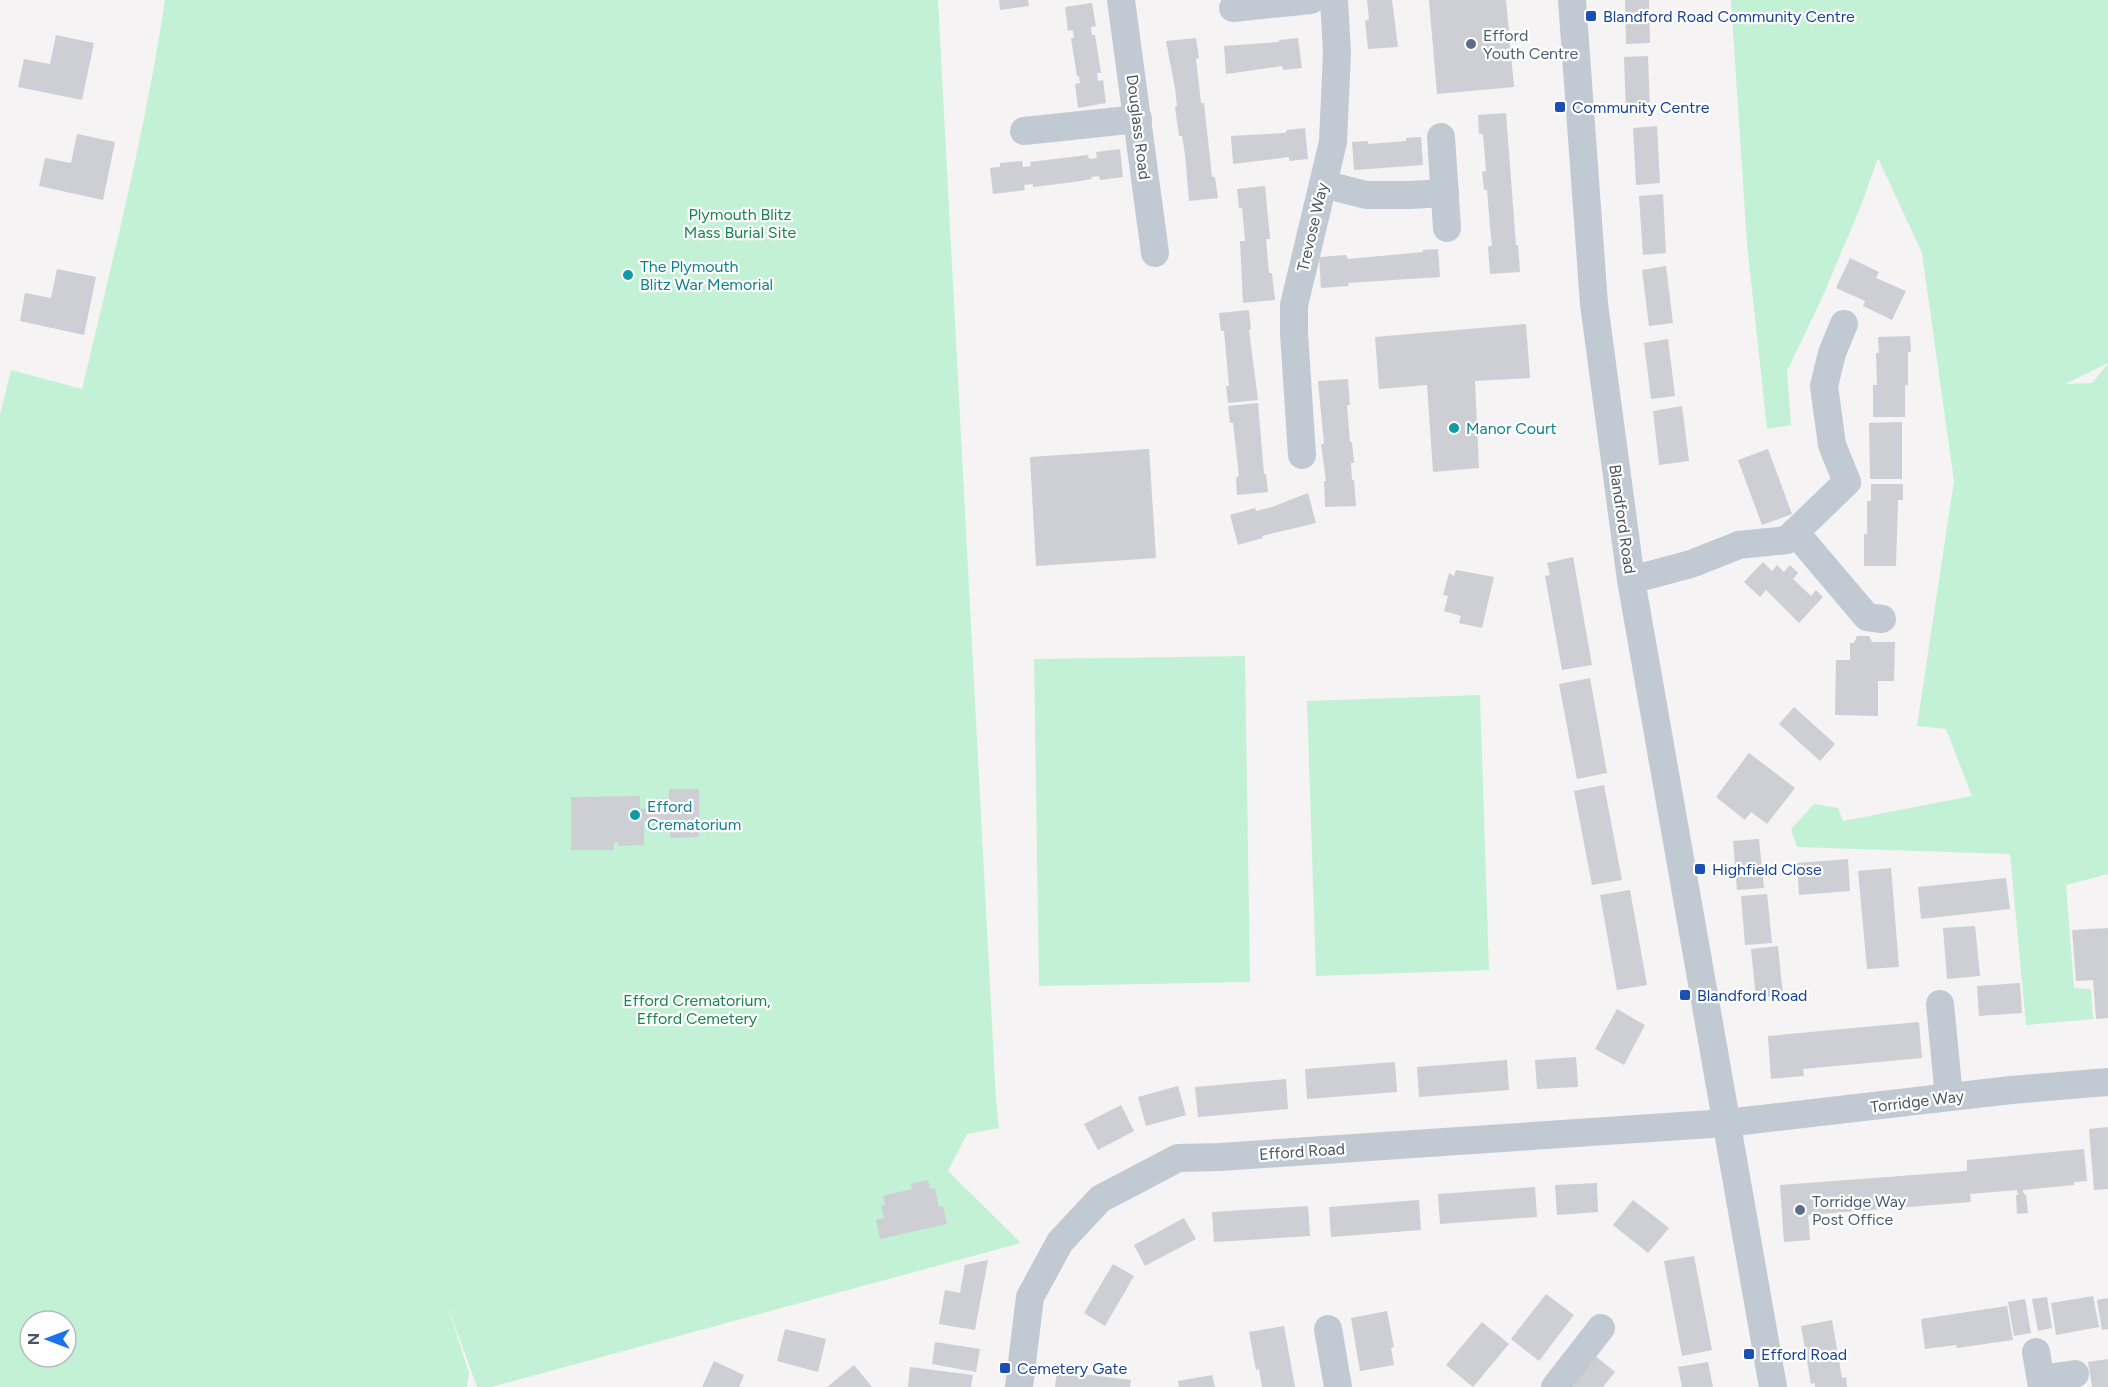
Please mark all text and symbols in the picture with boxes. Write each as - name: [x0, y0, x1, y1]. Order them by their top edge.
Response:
- place label: Blandford Road Community Centre: [1603, 7, 1855, 26]
- marker: Blandford Road Community Centre: [1584, 9, 1598, 23]
- place label: Efford Youth Centre: [1483, 26, 1578, 63]
- marker: Efford Youth Centre: [1464, 37, 1478, 51]
- street label: Douglass Road: [1123, 73, 1154, 181]
- place label: Community Centre: [1572, 98, 1710, 117]
- marker: Community Centre: [1553, 100, 1567, 114]
- street label: Trevose Way: [1293, 180, 1332, 273]
- park label: Plymouth Blitz Mass Burial Site: [684, 205, 796, 242]
- place label: The Plymouth Blitz War Memorial: [640, 257, 773, 294]
- marker: The Plymouth Blitz War Memorial: [621, 268, 635, 282]
- place label: Manor Court: [1466, 419, 1556, 438]
- marker: Manor Court: [1447, 421, 1461, 435]
- street label: Blandford Road: [1605, 463, 1640, 575]
- place label: Efford Crematorium: [647, 797, 741, 834]
- marker: Efford Crematorium: [628, 808, 642, 822]
- place label: Highfield Close: [1712, 860, 1822, 879]
- marker: Highfield Close: [1693, 862, 1707, 876]
- place label: Blandford Road: [1697, 986, 1807, 1005]
- marker: Blandford Road: [1678, 988, 1692, 1002]
- park label: Efford Crematorium, Efford Cemetery: [623, 991, 771, 1028]
- street label: Torridge Way: [1869, 1086, 1966, 1117]
- street label: Efford Road: [1258, 1139, 1346, 1164]
- place label: Torridge Way Post Office: [1812, 1192, 1907, 1229]
- marker: Torridge Way Post Office: [1793, 1203, 1807, 1217]
- north arrow: [18, 1309, 78, 1369]
- text: N: [24, 1333, 43, 1345]
- place label: Efford Road: [1761, 1345, 1847, 1364]
- marker: Efford Road: [1742, 1347, 1756, 1361]
- place label: Cemetery Gate: [1017, 1359, 1127, 1378]
- marker: Cemetery Gate: [998, 1361, 1012, 1375]

